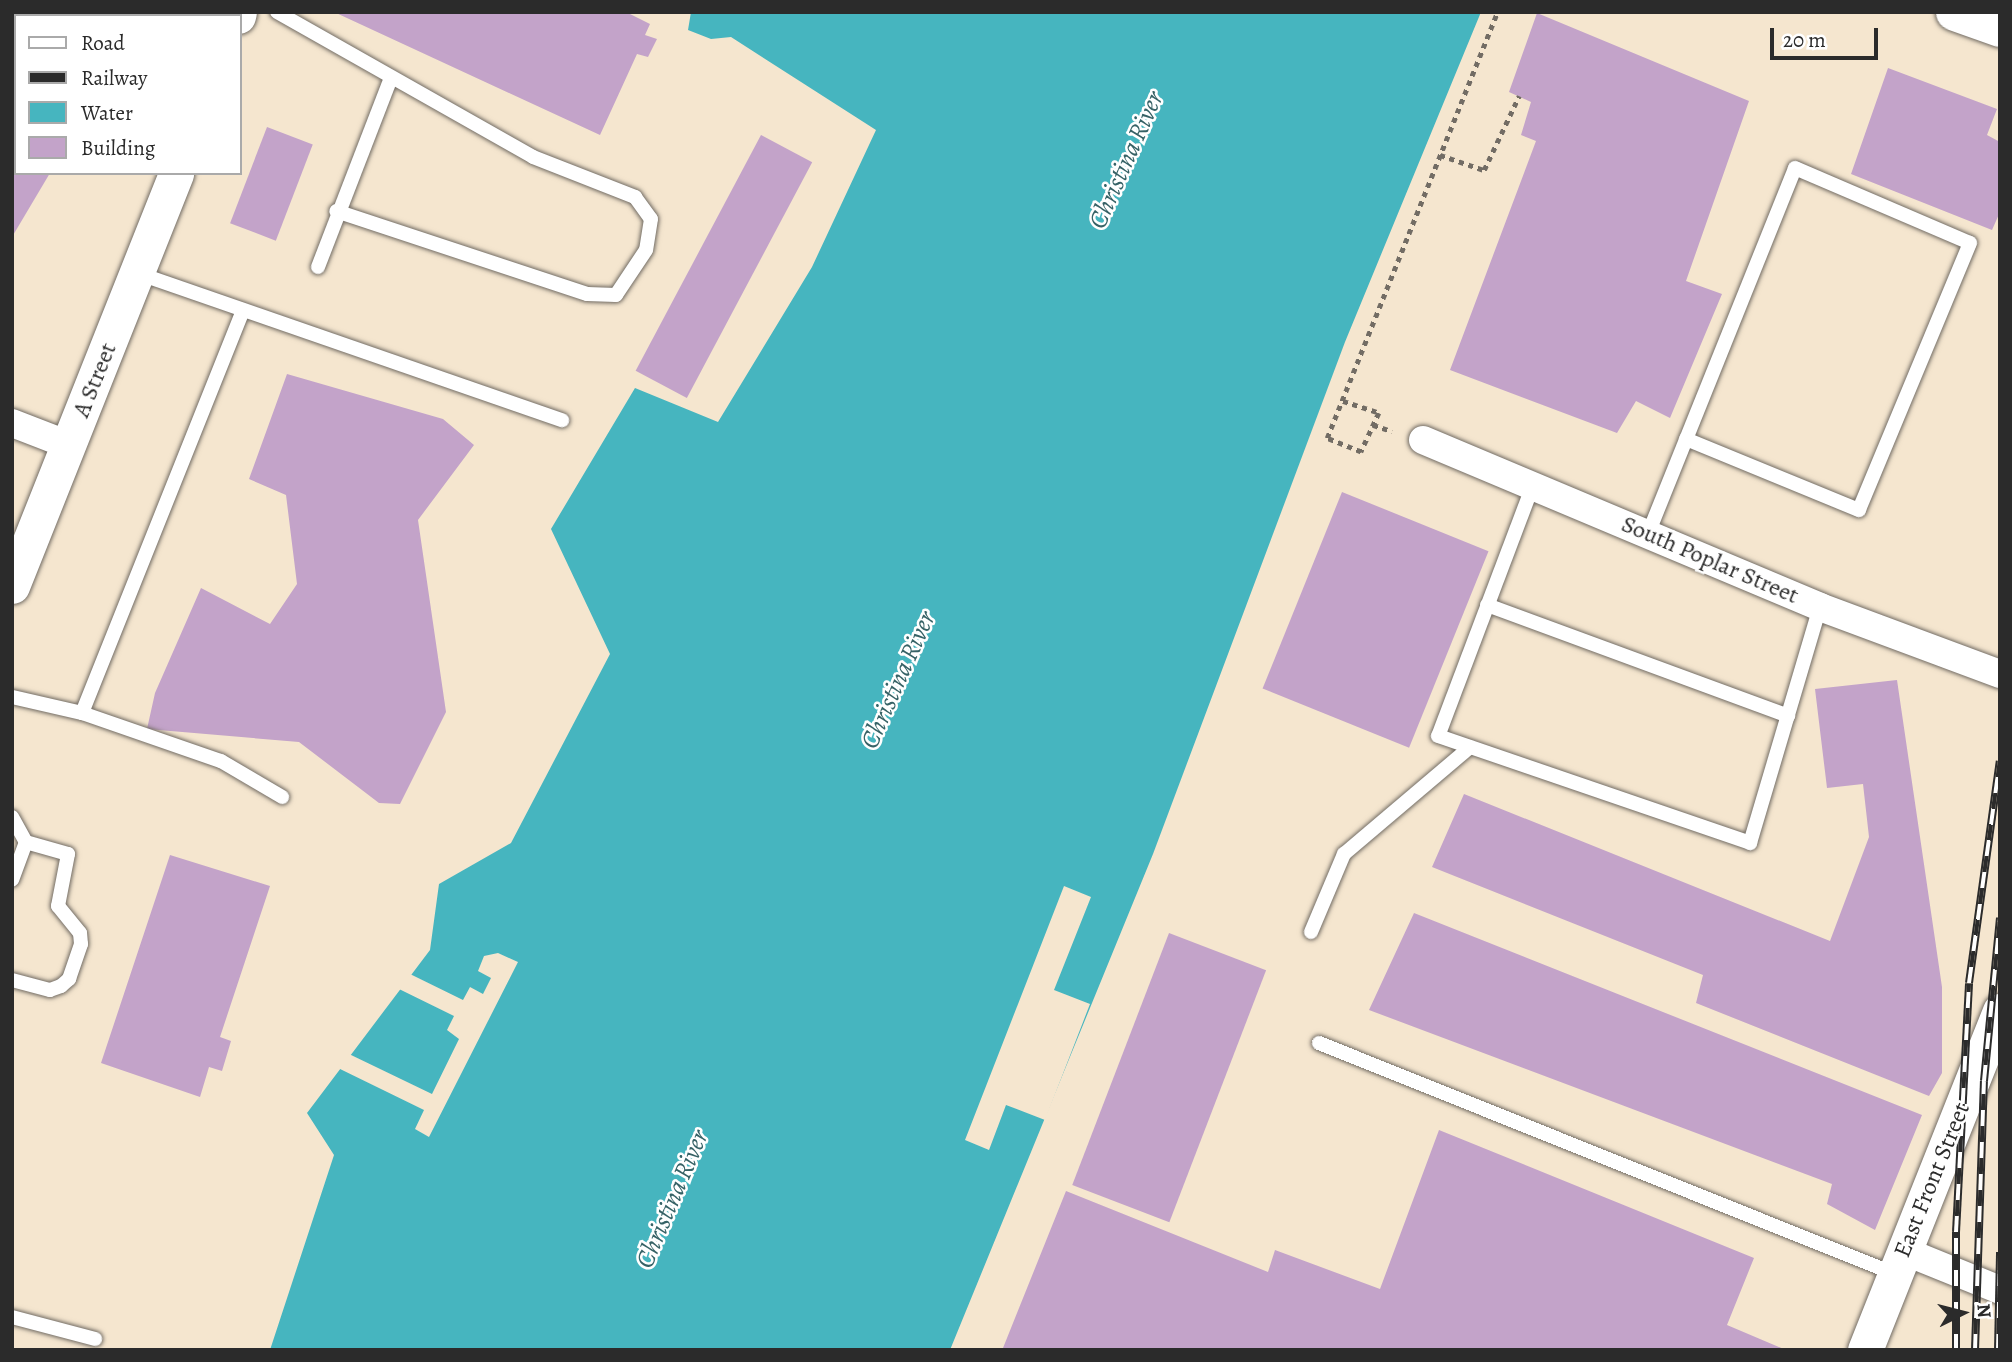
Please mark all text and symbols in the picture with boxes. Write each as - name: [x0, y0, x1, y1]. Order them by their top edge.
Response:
- legend: [14, 14, 242, 175]
- scale bar: [1774, 14, 1882, 58]
- text: 20 m: [1783, 26, 1826, 54]
- text: Road: [81, 29, 125, 57]
- text: Railway: [81, 64, 147, 92]
- water label: Christina River: [1082, 86, 1170, 234]
- text: Water: [81, 99, 133, 127]
- text: Building: [81, 134, 155, 162]
- street label: A Street: [67, 339, 123, 421]
- street label: South Poplar Street: [1617, 510, 1803, 610]
- water label: Christina River: [854, 606, 942, 754]
- street label: East Front Street: [1888, 1098, 1976, 1262]
- water label: Christina River: [629, 1125, 715, 1273]
- north arrow: [1928, 1278, 1998, 1348]
- text: N: [1970, 1303, 1998, 1319]

